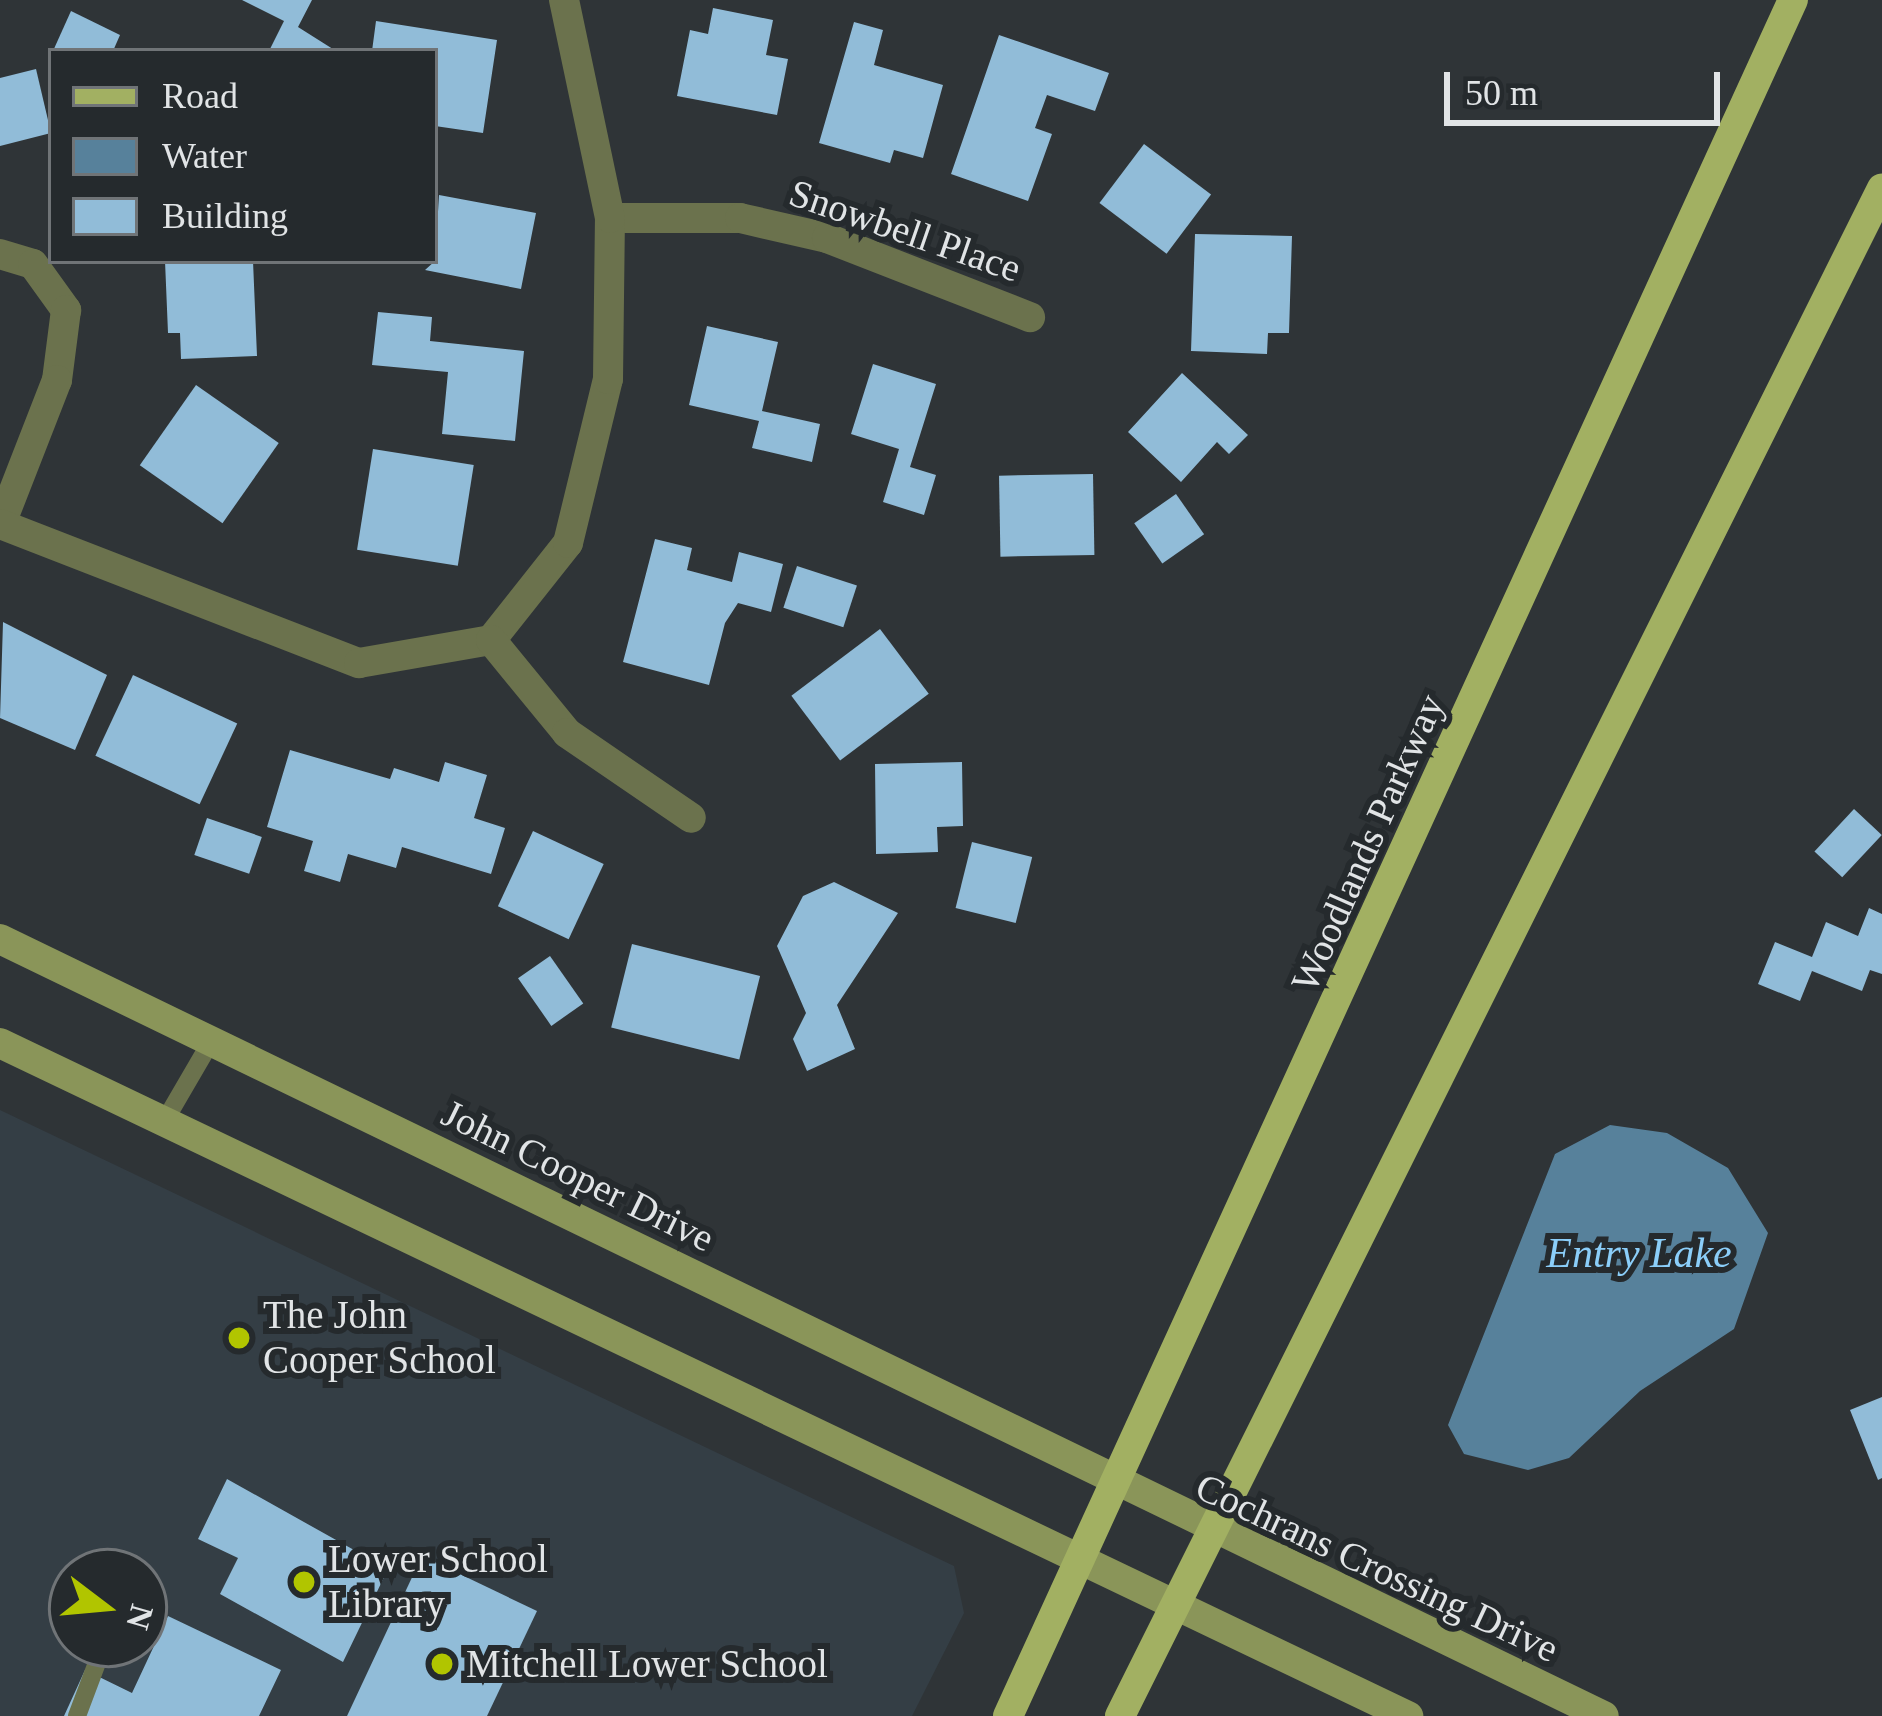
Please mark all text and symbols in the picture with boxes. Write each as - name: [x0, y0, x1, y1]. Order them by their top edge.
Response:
- legend: [48, 48, 438, 264]
- scale bar: [1450, 48, 1726, 122]
- text: 50 m: [1465, 73, 1538, 113]
- text: Road: [162, 76, 238, 116]
- text: Water: [162, 136, 247, 176]
- street label: Snowbell Place: [783, 170, 1027, 292]
- text: Building: [162, 196, 288, 236]
- street label: Woodlands Parkway: [1281, 687, 1455, 999]
- street label: John Cooper Drive: [434, 1090, 722, 1262]
- water label: Entry Lake: [1546, 1228, 1732, 1278]
- place label: The John Cooper School: [263, 1293, 496, 1384]
- marker: The John Cooper School: [226, 1325, 252, 1351]
- street label: Cochrans Crossing Drive: [1188, 1463, 1566, 1673]
- place label: Lower School Library: [328, 1537, 548, 1628]
- north arrow: [48, 1548, 168, 1668]
- marker: Lower School Library: [291, 1569, 317, 1595]
- text: N: [119, 1601, 160, 1634]
- place label: Mitchell Lower School: [466, 1641, 828, 1687]
- marker: Mitchell Lower School: [429, 1651, 455, 1677]

